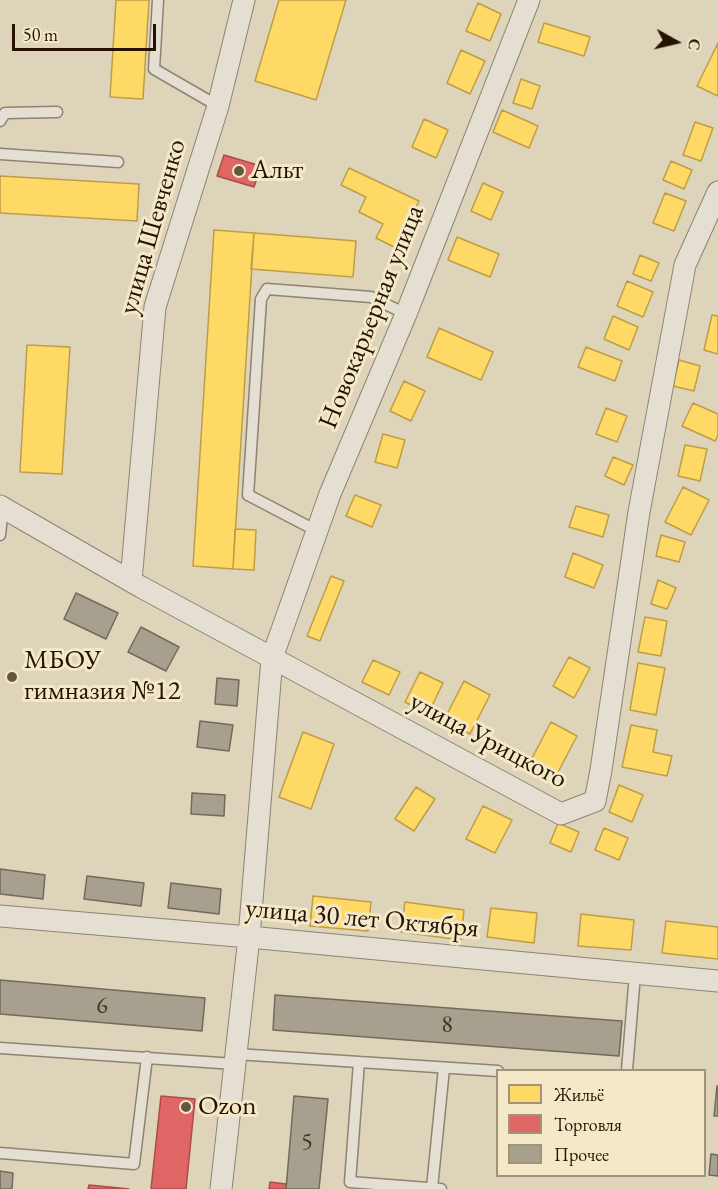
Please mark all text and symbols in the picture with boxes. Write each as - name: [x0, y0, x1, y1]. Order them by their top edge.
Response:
- scale bar: [15, 12, 159, 50]
- north arrow: [646, 12, 706, 72]
- text: 50 m: [23, 23, 58, 46]
- text: С: [683, 37, 706, 52]
- street label: улица Шевченко: [113, 136, 193, 318]
- place label: Альт: [251, 155, 303, 187]
- marker: Альт: [232, 164, 246, 178]
- street label: Новокарьерная улица: [312, 201, 432, 433]
- place label: МБОУ гимназия №12: [24, 645, 181, 708]
- marker: МБОУ гимназия №12: [5, 670, 19, 684]
- street label: улица Урицкого: [404, 686, 572, 796]
- street label: улица 30 лет Октября: [244, 893, 480, 945]
- house number: 6: [96, 992, 108, 1020]
- house number: 8: [441, 1011, 453, 1039]
- legend: [496, 1069, 706, 1177]
- text: Жильё: [554, 1083, 604, 1106]
- place label: Ozon: [198, 1091, 256, 1123]
- marker: Ozon: [179, 1100, 193, 1114]
- text: Торговля: [554, 1113, 622, 1136]
- house number: 5: [301, 1128, 313, 1156]
- text: Прочее: [554, 1143, 609, 1166]

